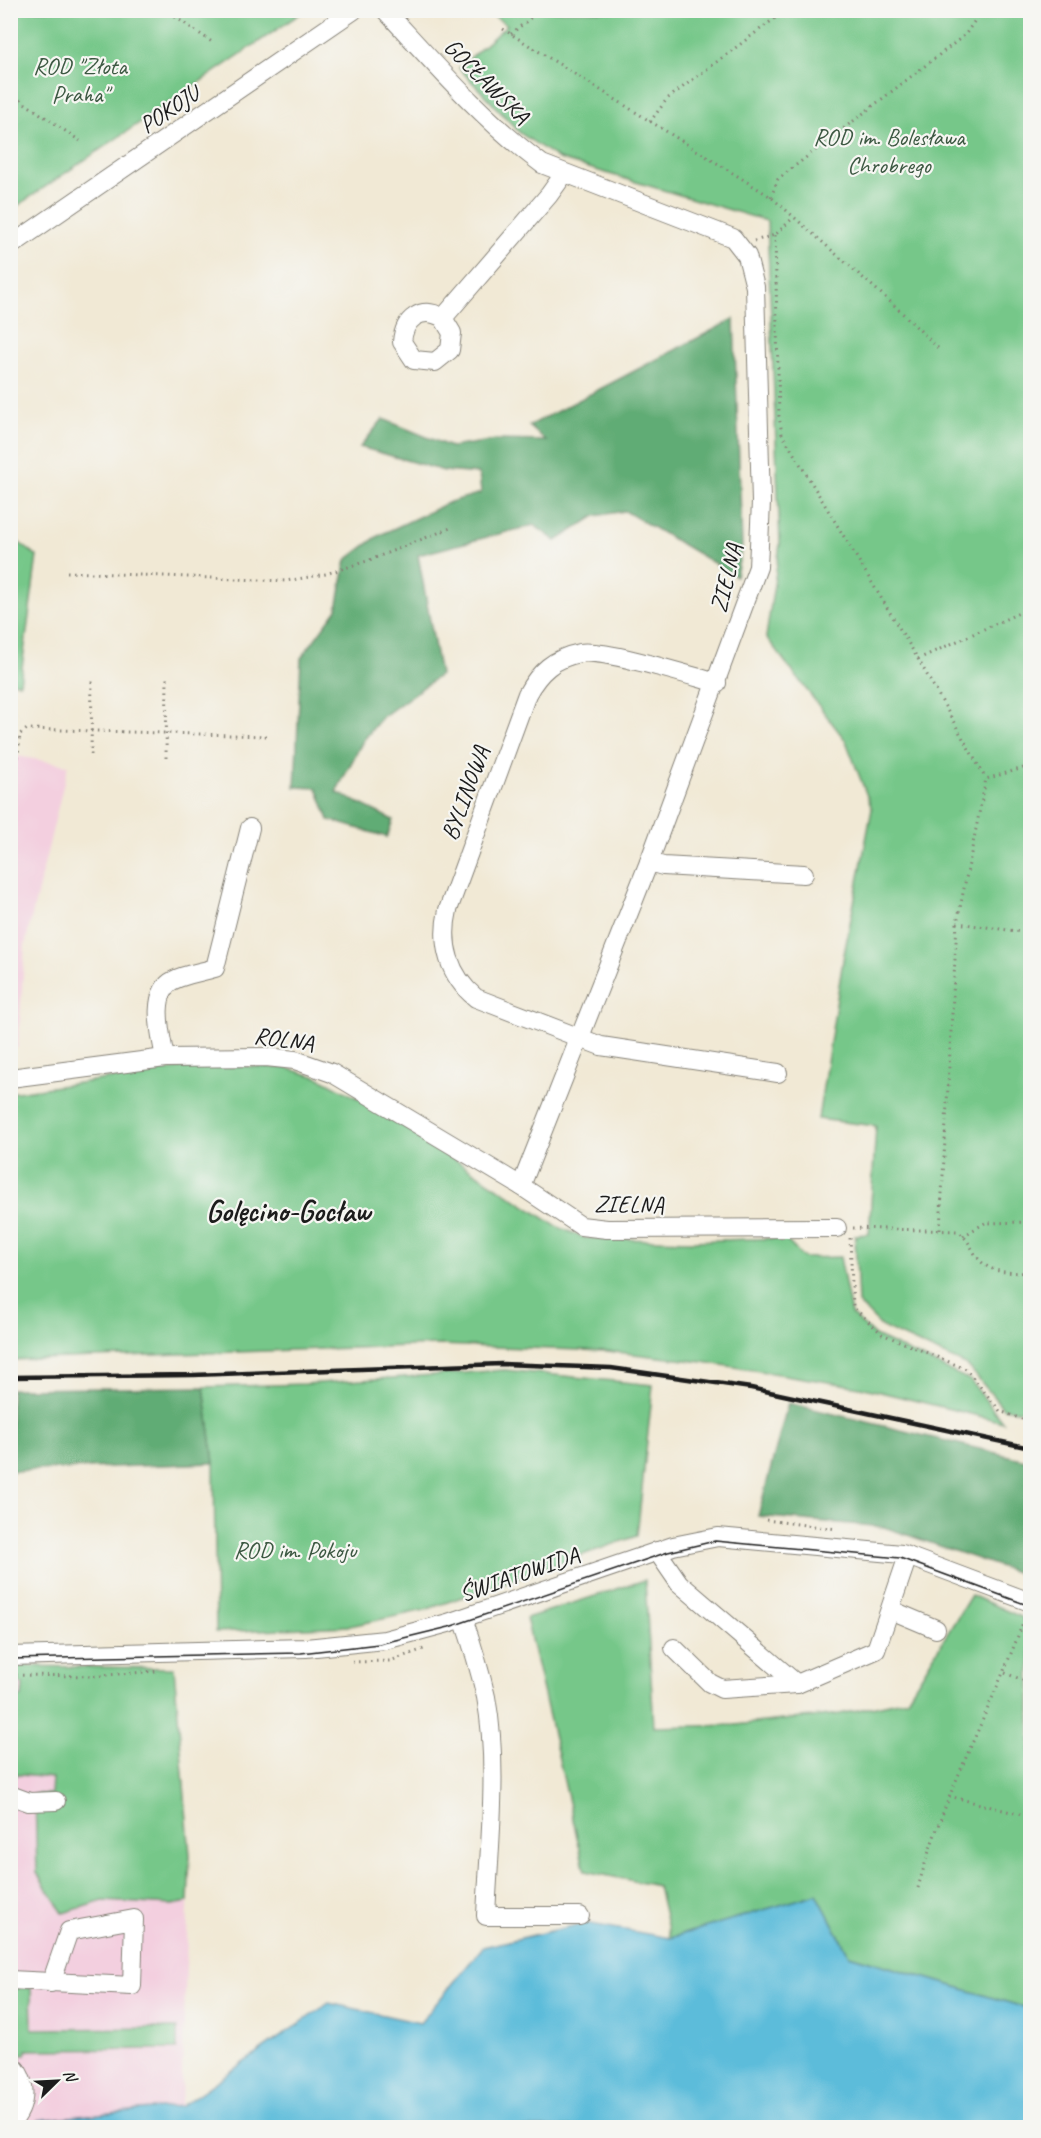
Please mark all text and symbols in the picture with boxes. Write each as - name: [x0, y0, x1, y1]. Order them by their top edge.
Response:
- street label: GOCŁAWSKA: [438, 32, 537, 131]
- park label: ROD "Złota Praha": [33, 51, 128, 109]
- street label: POKOJU: [133, 76, 207, 140]
- park label: ROD im. Bolesława Chrobrego: [813, 122, 966, 180]
- street label: ZIELNA: [703, 540, 749, 616]
- street label: BYLINOWA: [434, 741, 496, 844]
- street label: ROLNA: [252, 1020, 317, 1058]
- street label: ZIELNA: [594, 1188, 665, 1220]
- district label: Golęcino-Gocław: [206, 1192, 372, 1230]
- park label: ROD im. Pokoju: [234, 1535, 358, 1565]
- street label: ŚWIATOWIDA: [455, 1539, 584, 1608]
- north arrow: [27, 2051, 87, 2111]
- text: N: [59, 2067, 82, 2087]

